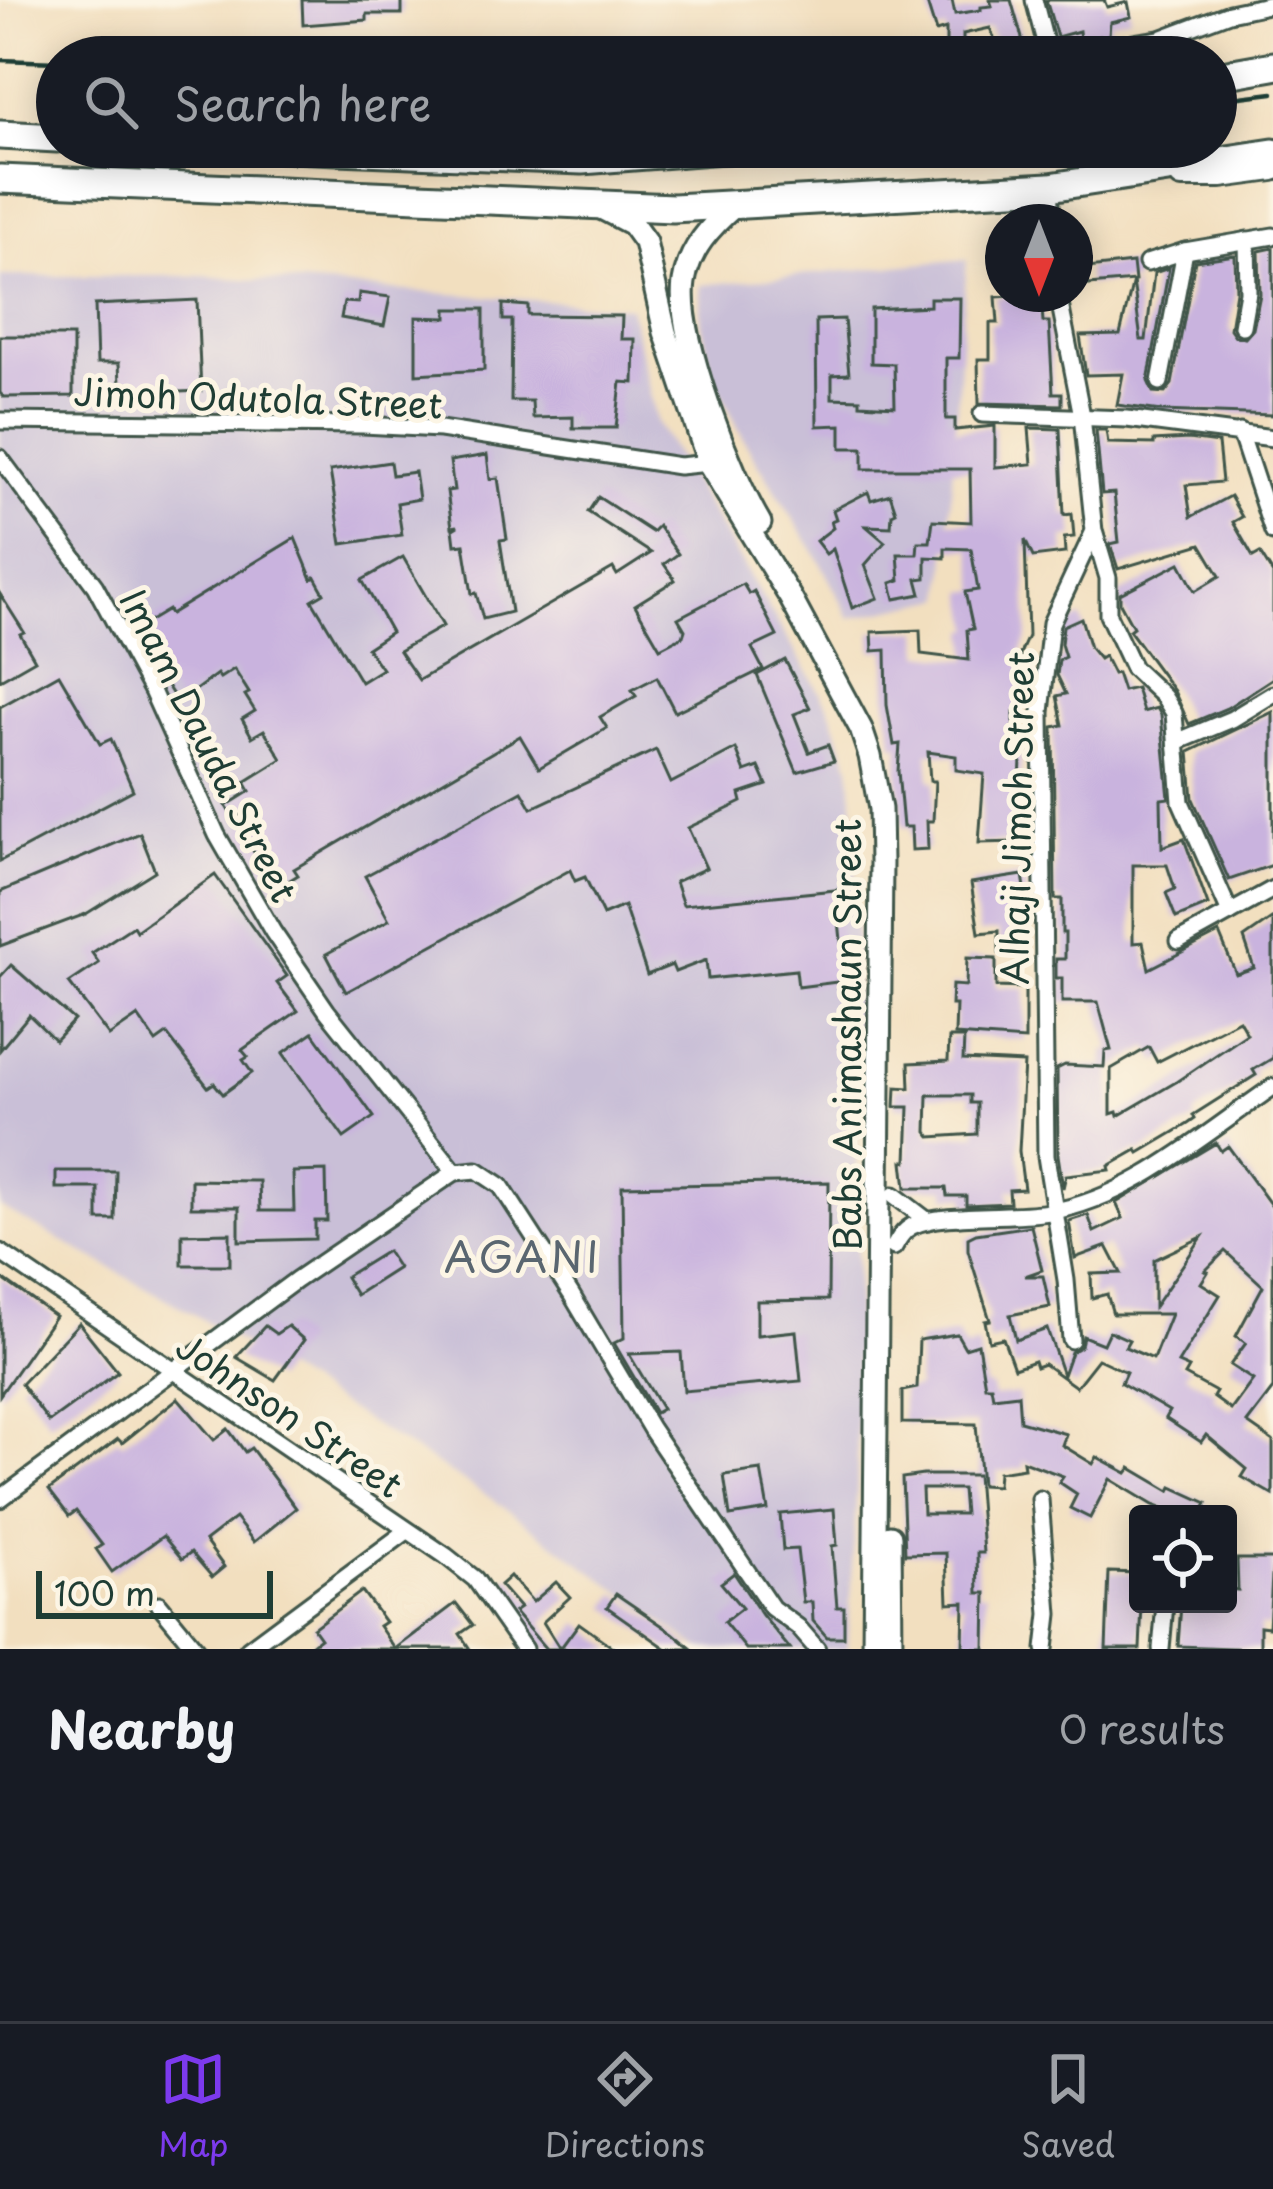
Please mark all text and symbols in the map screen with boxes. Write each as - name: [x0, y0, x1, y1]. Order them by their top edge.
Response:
- search box: [36, 36, 1237, 168]
- text: Search here: [174, 68, 431, 136]
- icon: search: [78, 69, 144, 135]
- north arrow: [985, 204, 1093, 312]
- street label: Jimoh Odutola Street: [73, 364, 443, 430]
- street label: Imam Dauda Street: [108, 579, 312, 911]
- street label: Alhaji Jimoh Street: [986, 651, 1046, 985]
- street label: Babs Animashaun Street: [819, 819, 873, 1251]
- district label: AGANI: [444, 1224, 602, 1287]
- street label: Johnson Street: [166, 1318, 414, 1510]
- map controls: [1129, 1505, 1237, 1613]
- button: locate: [1129, 1505, 1237, 1613]
- scale bar: [36, 1565, 273, 1618]
- text: 100 m: [54, 1567, 155, 1617]
- text: Nearby: [48, 1689, 235, 1766]
- text: 0 results: [1059, 1698, 1225, 1757]
- tab: Map: [158, 2046, 229, 2168]
- tab: Directions: [545, 2046, 705, 2168]
- tab: Saved: [1021, 2046, 1115, 2168]

